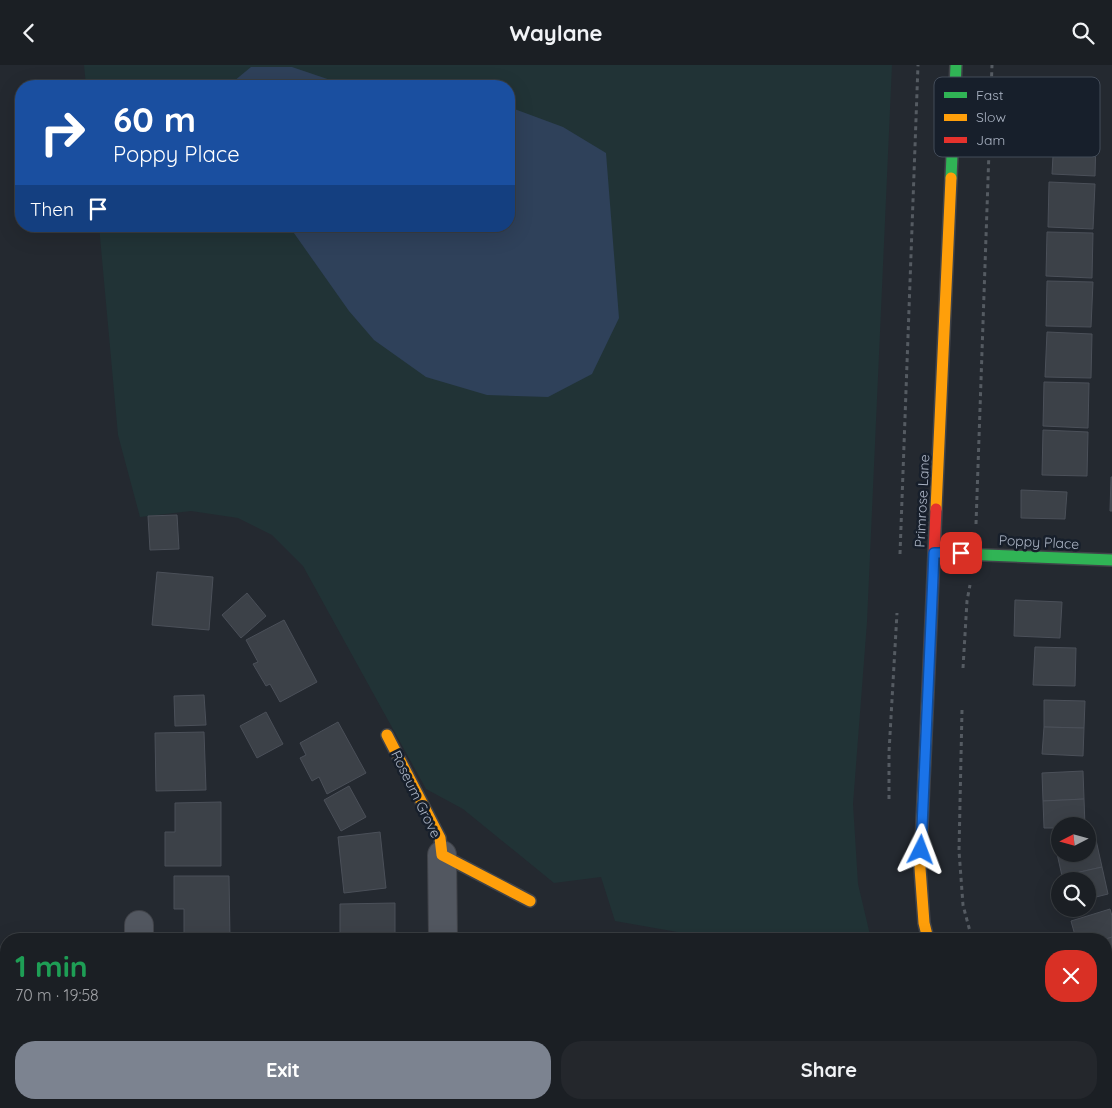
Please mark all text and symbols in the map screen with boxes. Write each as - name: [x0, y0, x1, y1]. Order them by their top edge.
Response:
- icon: back: [15, 19, 43, 47]
- text: Waylane: [509, 19, 603, 47]
- icon: search: [1069, 19, 1097, 47]
- legend: [934, 77, 1100, 157]
- text: Fast: [976, 86, 1004, 104]
- text: 60 m: [113, 97, 196, 141]
- icon: right: [30, 100, 95, 165]
- text: Slow: [976, 108, 1006, 126]
- text: Jam: [976, 131, 1005, 149]
- text: Poppy Place: [113, 140, 240, 168]
- icon: arrive: [84, 195, 112, 223]
- text: Then: [30, 197, 74, 221]
- street label: Primrose Lane: [911, 454, 933, 548]
- street label: Poppy Place: [998, 531, 1080, 553]
- pin: [940, 532, 982, 574]
- icon: arrive: [947, 539, 975, 567]
- street label: Roseum Grove: [387, 747, 445, 841]
- north arrow: [1051, 817, 1096, 863]
- map controls: [1051, 817, 1096, 917]
- position arrow: [894, 823, 946, 875]
- button: search: [1051, 872, 1096, 917]
- text: 1 min: [15, 947, 88, 985]
- button: close: [1045, 950, 1097, 1002]
- text: 70 m · 19:58: [15, 985, 99, 1005]
- button: Exit: [15, 1041, 551, 1099]
- button: Share: [561, 1041, 1097, 1099]

